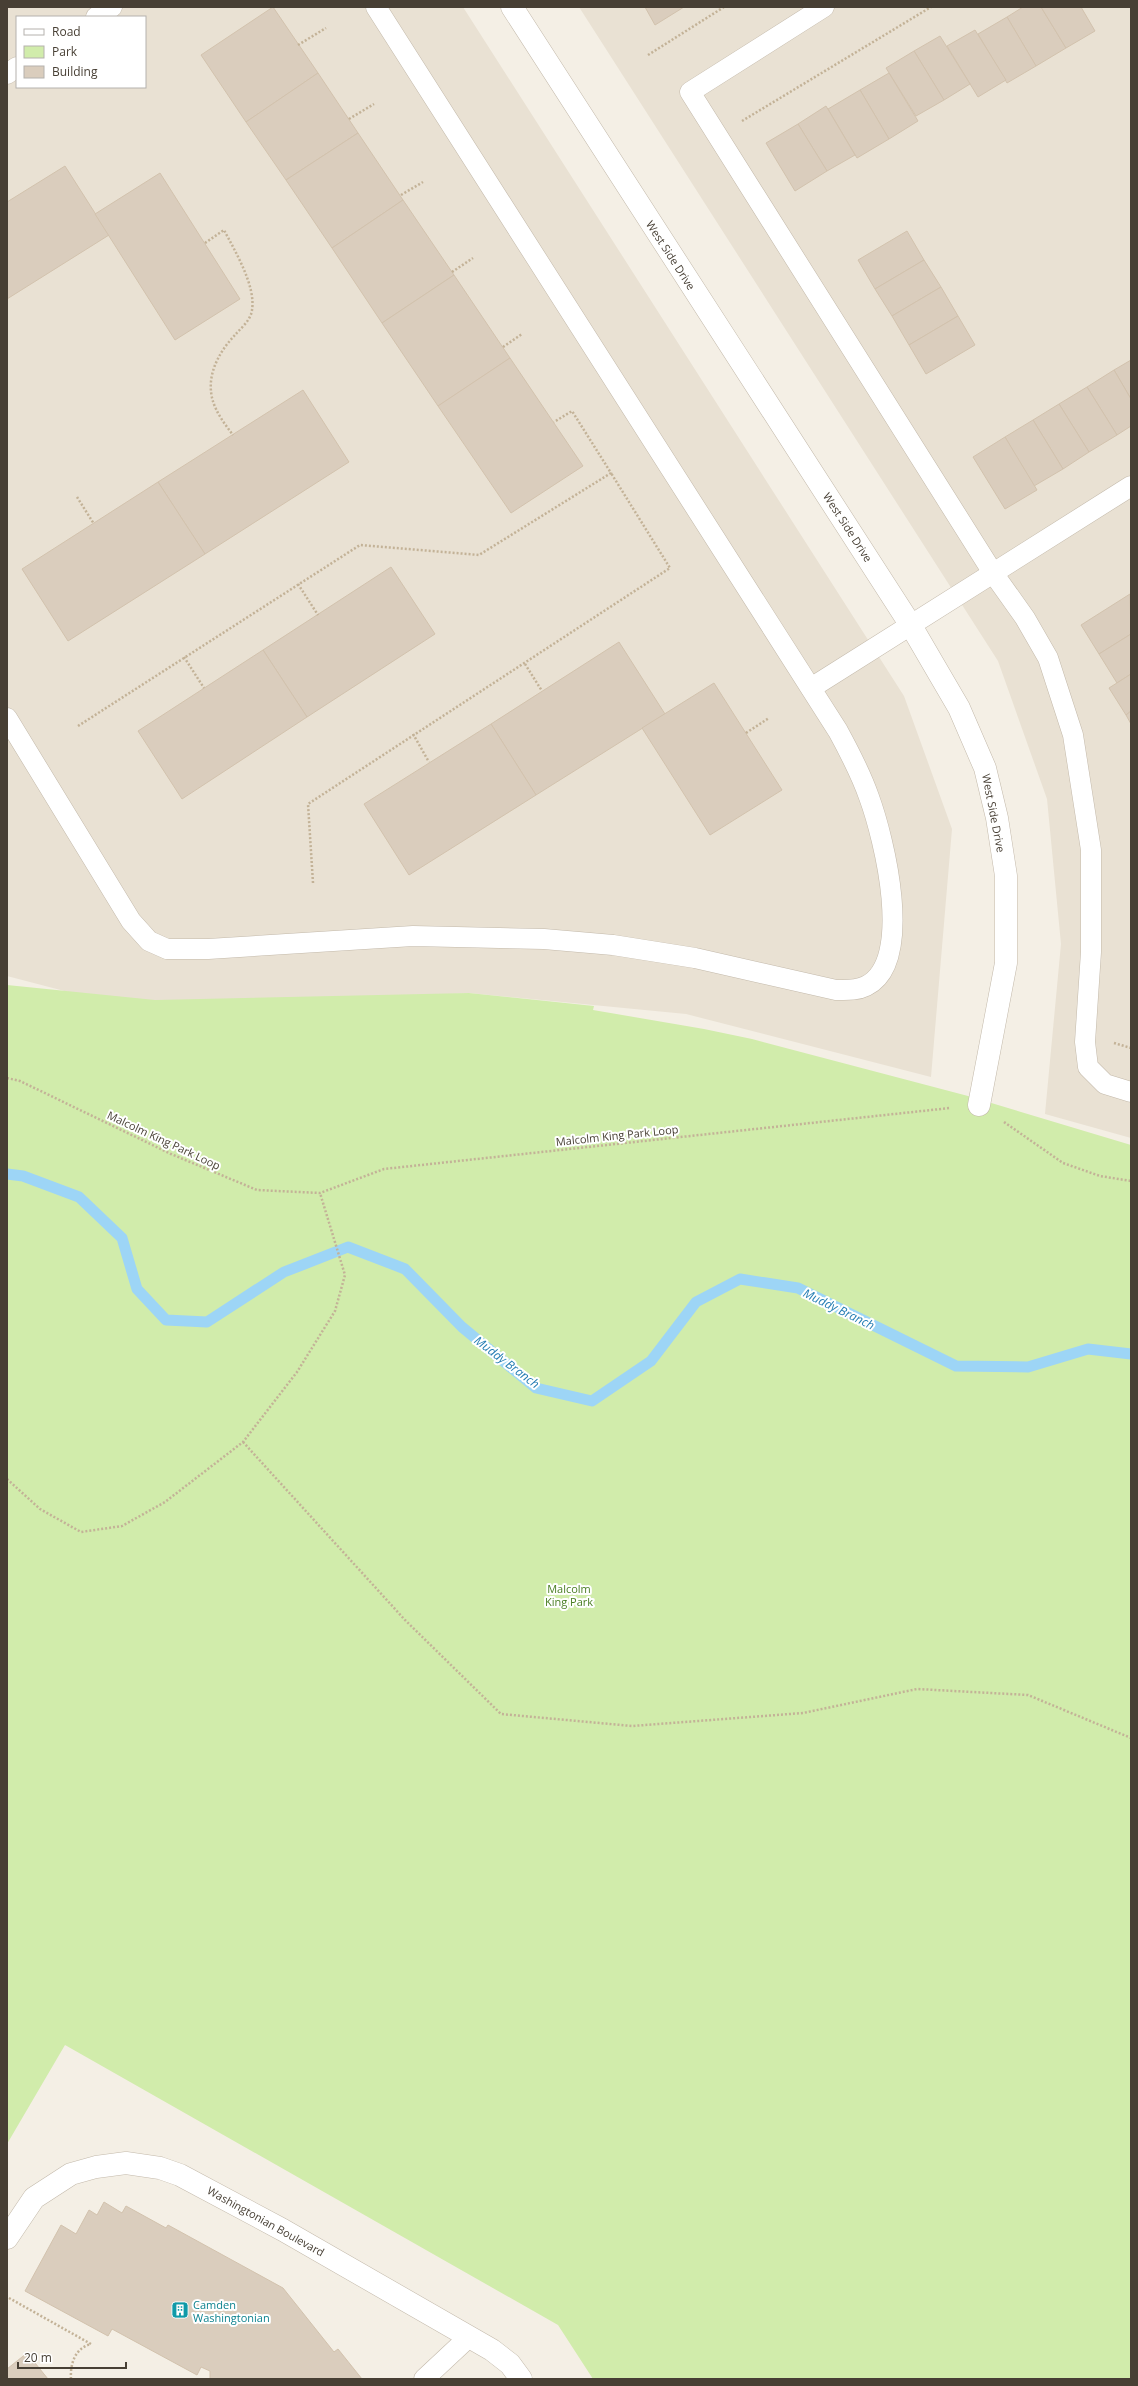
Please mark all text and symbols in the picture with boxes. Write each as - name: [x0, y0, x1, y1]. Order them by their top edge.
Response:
- legend: [16, 16, 146, 88]
- text: Road: [52, 23, 81, 40]
- text: Park: [52, 43, 78, 60]
- text: Building: [52, 63, 98, 80]
- street label: West Side Drive: [643, 217, 699, 293]
- street label: West Side Drive: [820, 489, 876, 565]
- street label: West Side Drive: [979, 772, 1009, 854]
- street label: Malcolm King Park Loop: [105, 1107, 223, 1173]
- street label: Malcolm King Park Loop: [555, 1121, 679, 1149]
- water label: Muddy Branch: [800, 1284, 878, 1334]
- water label: Muddy Branch: [471, 1332, 543, 1392]
- park label: Malcolm King Park: [545, 1581, 593, 1609]
- street label: Washingtonian Boulevard: [205, 2182, 327, 2260]
- place label: Camden Washingtonian: [193, 2297, 270, 2325]
- building icon: Camden Washingtonian: [170, 2300, 190, 2320]
- scale bar: [18, 2344, 126, 2370]
- text: 20 m: [24, 2349, 52, 2366]

